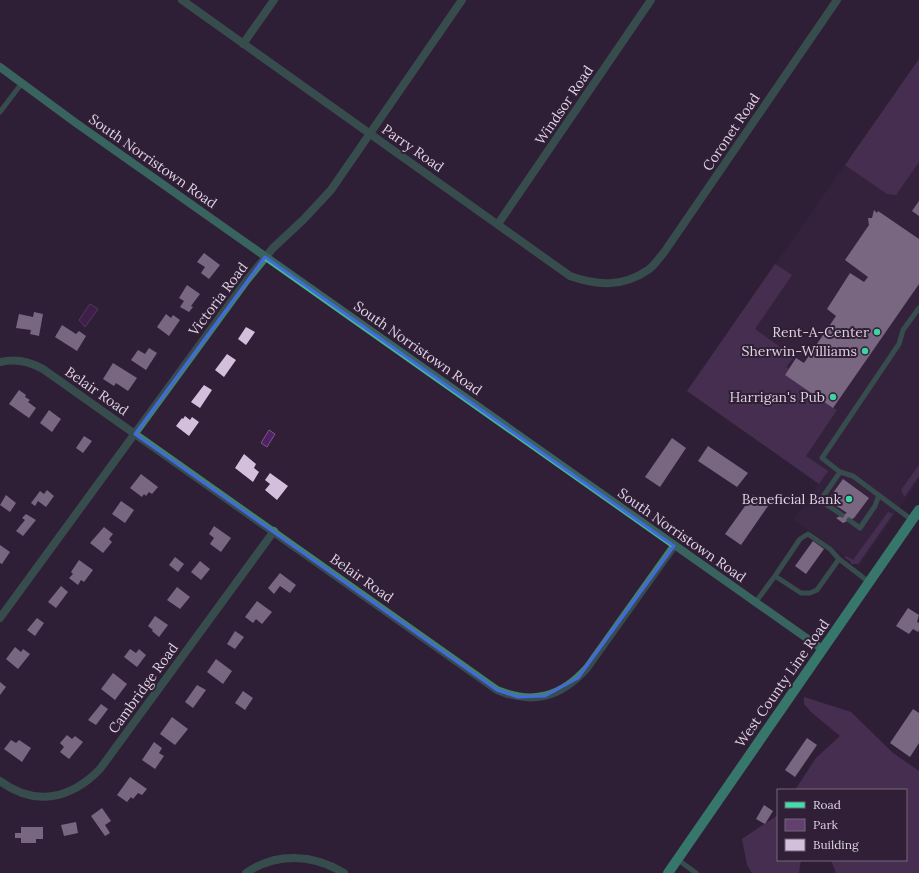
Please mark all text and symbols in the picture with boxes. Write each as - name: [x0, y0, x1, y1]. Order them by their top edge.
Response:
- street label: Windsor Road: [531, 62, 597, 148]
- street label: Coronet Road: [698, 90, 764, 174]
- street label: South Norristown Road: [85, 110, 221, 212]
- street label: Parry Road: [379, 120, 447, 176]
- street label: Victoria Road: [184, 259, 251, 340]
- street label: South Norristown Road: [350, 297, 486, 399]
- place label: Rent-A-Center: [772, 323, 869, 341]
- marker: Rent-A-Center: [872, 327, 882, 337]
- place label: Sherwin-Williams: [741, 342, 857, 360]
- marker: Sherwin-Williams: [860, 346, 870, 356]
- street label: Belair Road: [62, 363, 132, 419]
- place label: Harrigan's Pub: [730, 388, 825, 406]
- marker: Harrigan's Pub: [828, 392, 838, 402]
- street label: South Norristown Road: [614, 484, 750, 586]
- place label: Beneficial Bank: [742, 490, 841, 508]
- marker: Beneficial Bank: [844, 494, 854, 504]
- street label: Belair Road: [327, 550, 397, 606]
- street label: West County Line Road: [731, 616, 833, 750]
- street label: Cambridge Road: [104, 639, 182, 737]
- legend: [777, 789, 907, 861]
- text: Road: [813, 797, 841, 812]
- text: Park: [813, 817, 839, 832]
- text: Building: [813, 837, 859, 852]

